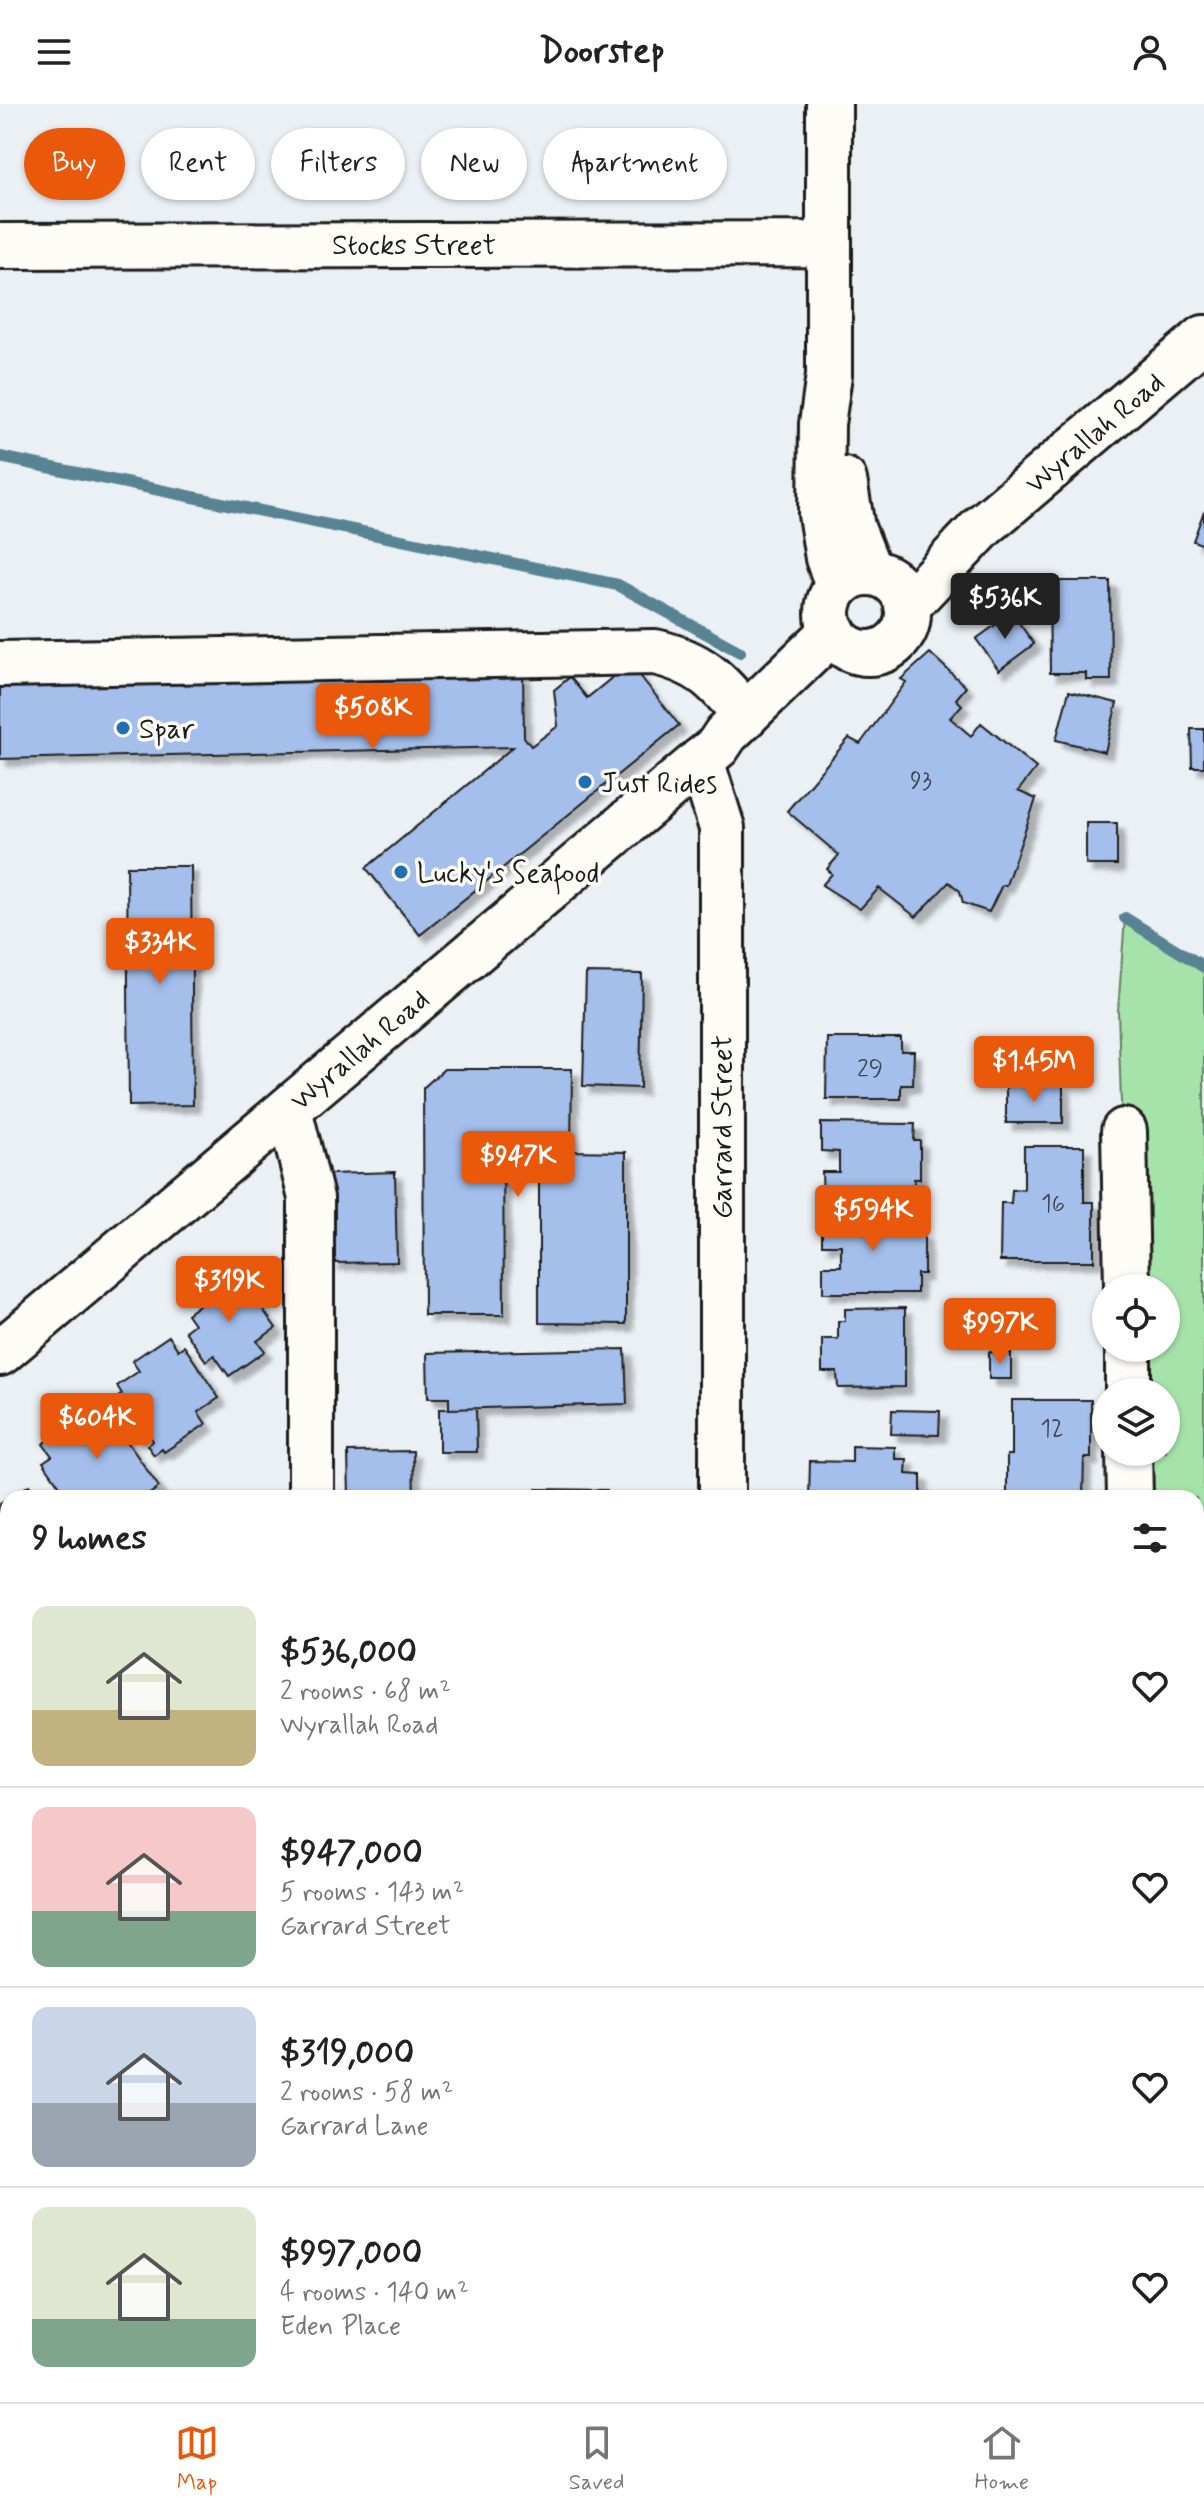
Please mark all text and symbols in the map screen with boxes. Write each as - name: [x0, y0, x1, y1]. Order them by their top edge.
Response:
- text: Doorstep: [539, 29, 665, 76]
- icon: menu: [32, 30, 76, 74]
- icon: person: [1128, 30, 1172, 74]
- chip: Buy: [24, 128, 125, 200]
- chip: Rent: [141, 128, 255, 200]
- chip: Filters: [271, 128, 405, 200]
- chip: New: [421, 128, 527, 200]
- chip: Apartment: [543, 128, 727, 200]
- street label: Stocks Street: [332, 228, 496, 265]
- street label: Wyrallah Road: [1018, 365, 1173, 503]
- pin: $536K: [949, 573, 1061, 641]
- text: $536K: [969, 582, 1041, 616]
- pin: $508K: [317, 683, 429, 751]
- text: $508K: [334, 692, 412, 726]
- place label: Spar: [139, 712, 195, 749]
- marker: Spar: [114, 719, 132, 737]
- place label: Just Rides: [601, 766, 717, 803]
- house number: 93: [910, 766, 932, 797]
- marker: Just Rides: [576, 773, 594, 791]
- place label: Lucky's Seafood: [417, 856, 599, 895]
- marker: Lucky's Seafood: [392, 863, 410, 881]
- pin: $334K: [104, 918, 216, 986]
- text: $334K: [124, 927, 196, 961]
- street label: Wyrallah Road: [283, 982, 438, 1120]
- street label: Garrard Street: [705, 1035, 742, 1219]
- pin: $1.45M: [969, 1036, 1099, 1104]
- text: $1.45M: [992, 1045, 1076, 1079]
- house number: 29: [857, 1054, 883, 1085]
- pin: $947K: [462, 1131, 574, 1199]
- text: $947K: [480, 1140, 556, 1174]
- pin: $594K: [817, 1185, 929, 1253]
- house number: 16: [1041, 1189, 1065, 1220]
- text: $594K: [833, 1194, 913, 1228]
- pin: $319K: [173, 1256, 285, 1324]
- text: $319K: [194, 1265, 264, 1299]
- map controls: [1092, 1274, 1180, 1466]
- button: locate: [1092, 1274, 1180, 1362]
- pin: $997K: [944, 1298, 1056, 1366]
- text: $997K: [962, 1307, 1038, 1341]
- button: layers: [1092, 1378, 1180, 1466]
- pin: $604K: [41, 1393, 153, 1461]
- text: $604K: [58, 1402, 136, 1436]
- house number: 12: [1040, 1414, 1064, 1445]
- text: 9 homes: [32, 1516, 147, 1561]
- icon: filters: [1128, 1516, 1172, 1560]
- text: $536,000: [280, 1630, 417, 1675]
- icon: home: [96, 1638, 192, 1734]
- icon: heart: [1128, 1664, 1172, 1708]
- text: 2 rooms · 68 m²: [280, 1675, 451, 1709]
- text: Wyrallah Road: [280, 1709, 438, 1743]
- text: $947,000: [280, 1831, 423, 1876]
- icon: home: [96, 1839, 192, 1935]
- icon: heart: [1128, 1865, 1172, 1909]
- text: 5 rooms · 143 m²: [280, 1876, 464, 1910]
- text: Garrard Street: [280, 1910, 451, 1944]
- text: $319,000: [280, 2031, 414, 2076]
- icon: home: [96, 2039, 192, 2135]
- icon: heart: [1128, 2065, 1172, 2109]
- text: 2 rooms · 58 m²: [280, 2076, 453, 2110]
- text: Garrard Lane: [280, 2110, 429, 2144]
- text: $997,000: [280, 2231, 422, 2276]
- icon: home: [96, 2239, 192, 2335]
- icon: heart: [1128, 2265, 1172, 2309]
- text: 4 rooms · 140 m²: [280, 2276, 469, 2310]
- text: Eden Place: [280, 2310, 401, 2344]
- tab: Map: [175, 2421, 219, 2497]
- tab: Saved: [569, 2421, 624, 2497]
- tab: Home: [974, 2421, 1029, 2497]

